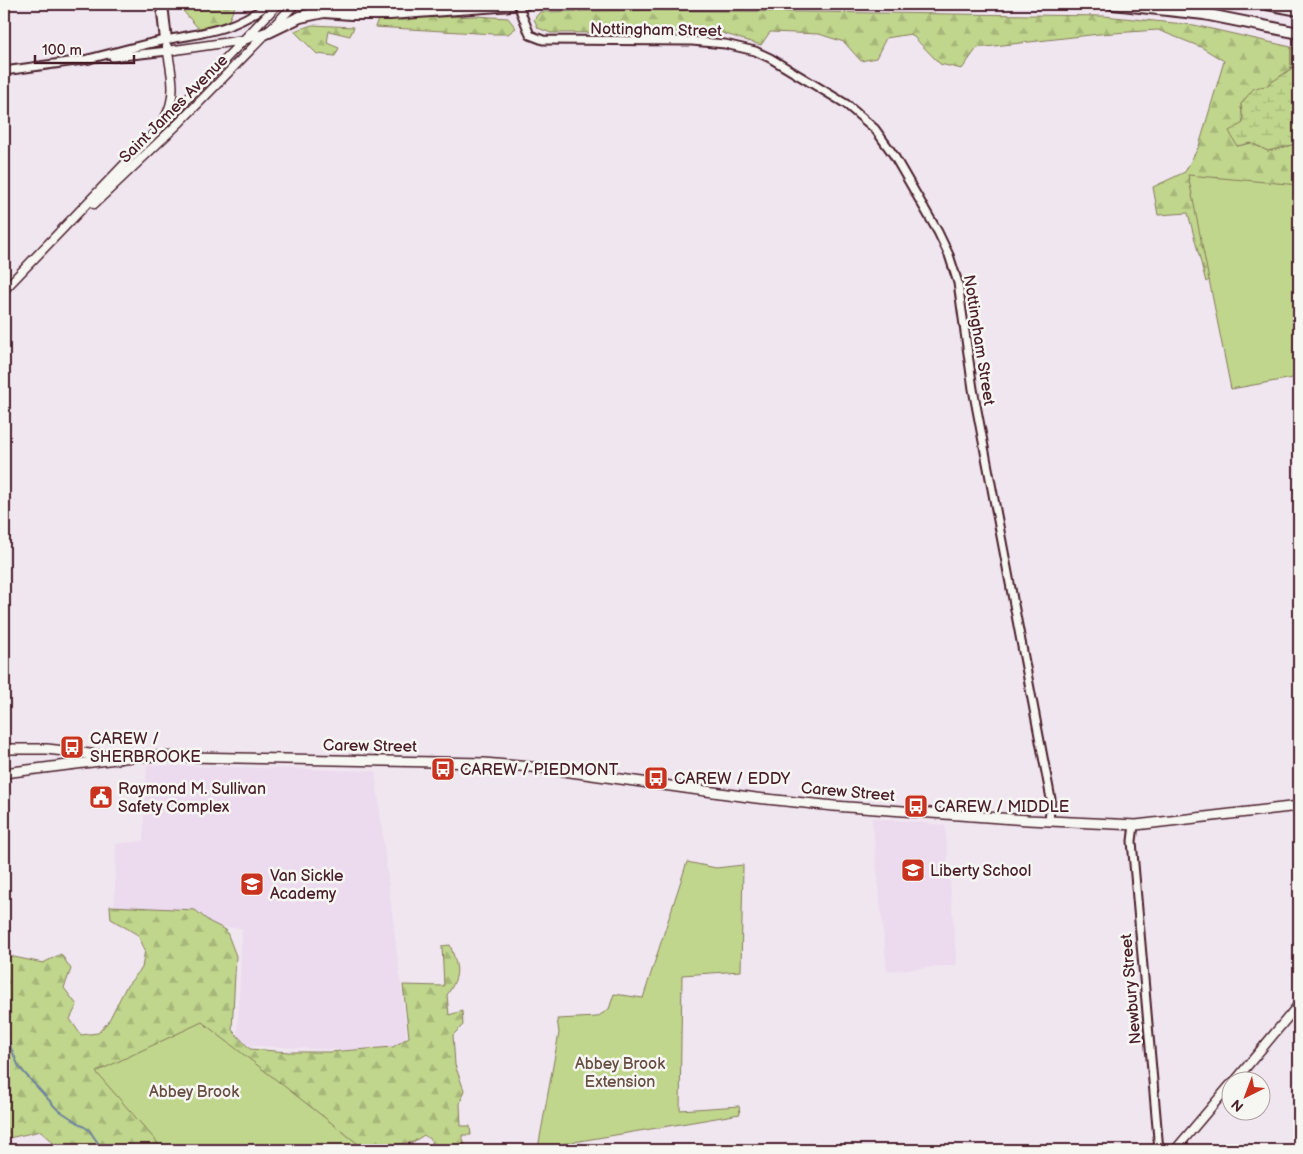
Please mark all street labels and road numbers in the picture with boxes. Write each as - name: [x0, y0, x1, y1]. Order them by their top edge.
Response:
- street label: Nottingham Street: [590, 20, 722, 41]
- street label: Saint James Avenue: [116, 50, 233, 167]
- street label: Nottingham Street: [959, 274, 998, 407]
- street label: Carew Street: [323, 736, 417, 757]
- street label: Carew Street: [800, 779, 896, 806]
- street label: Newbury Street: [1117, 933, 1146, 1045]

